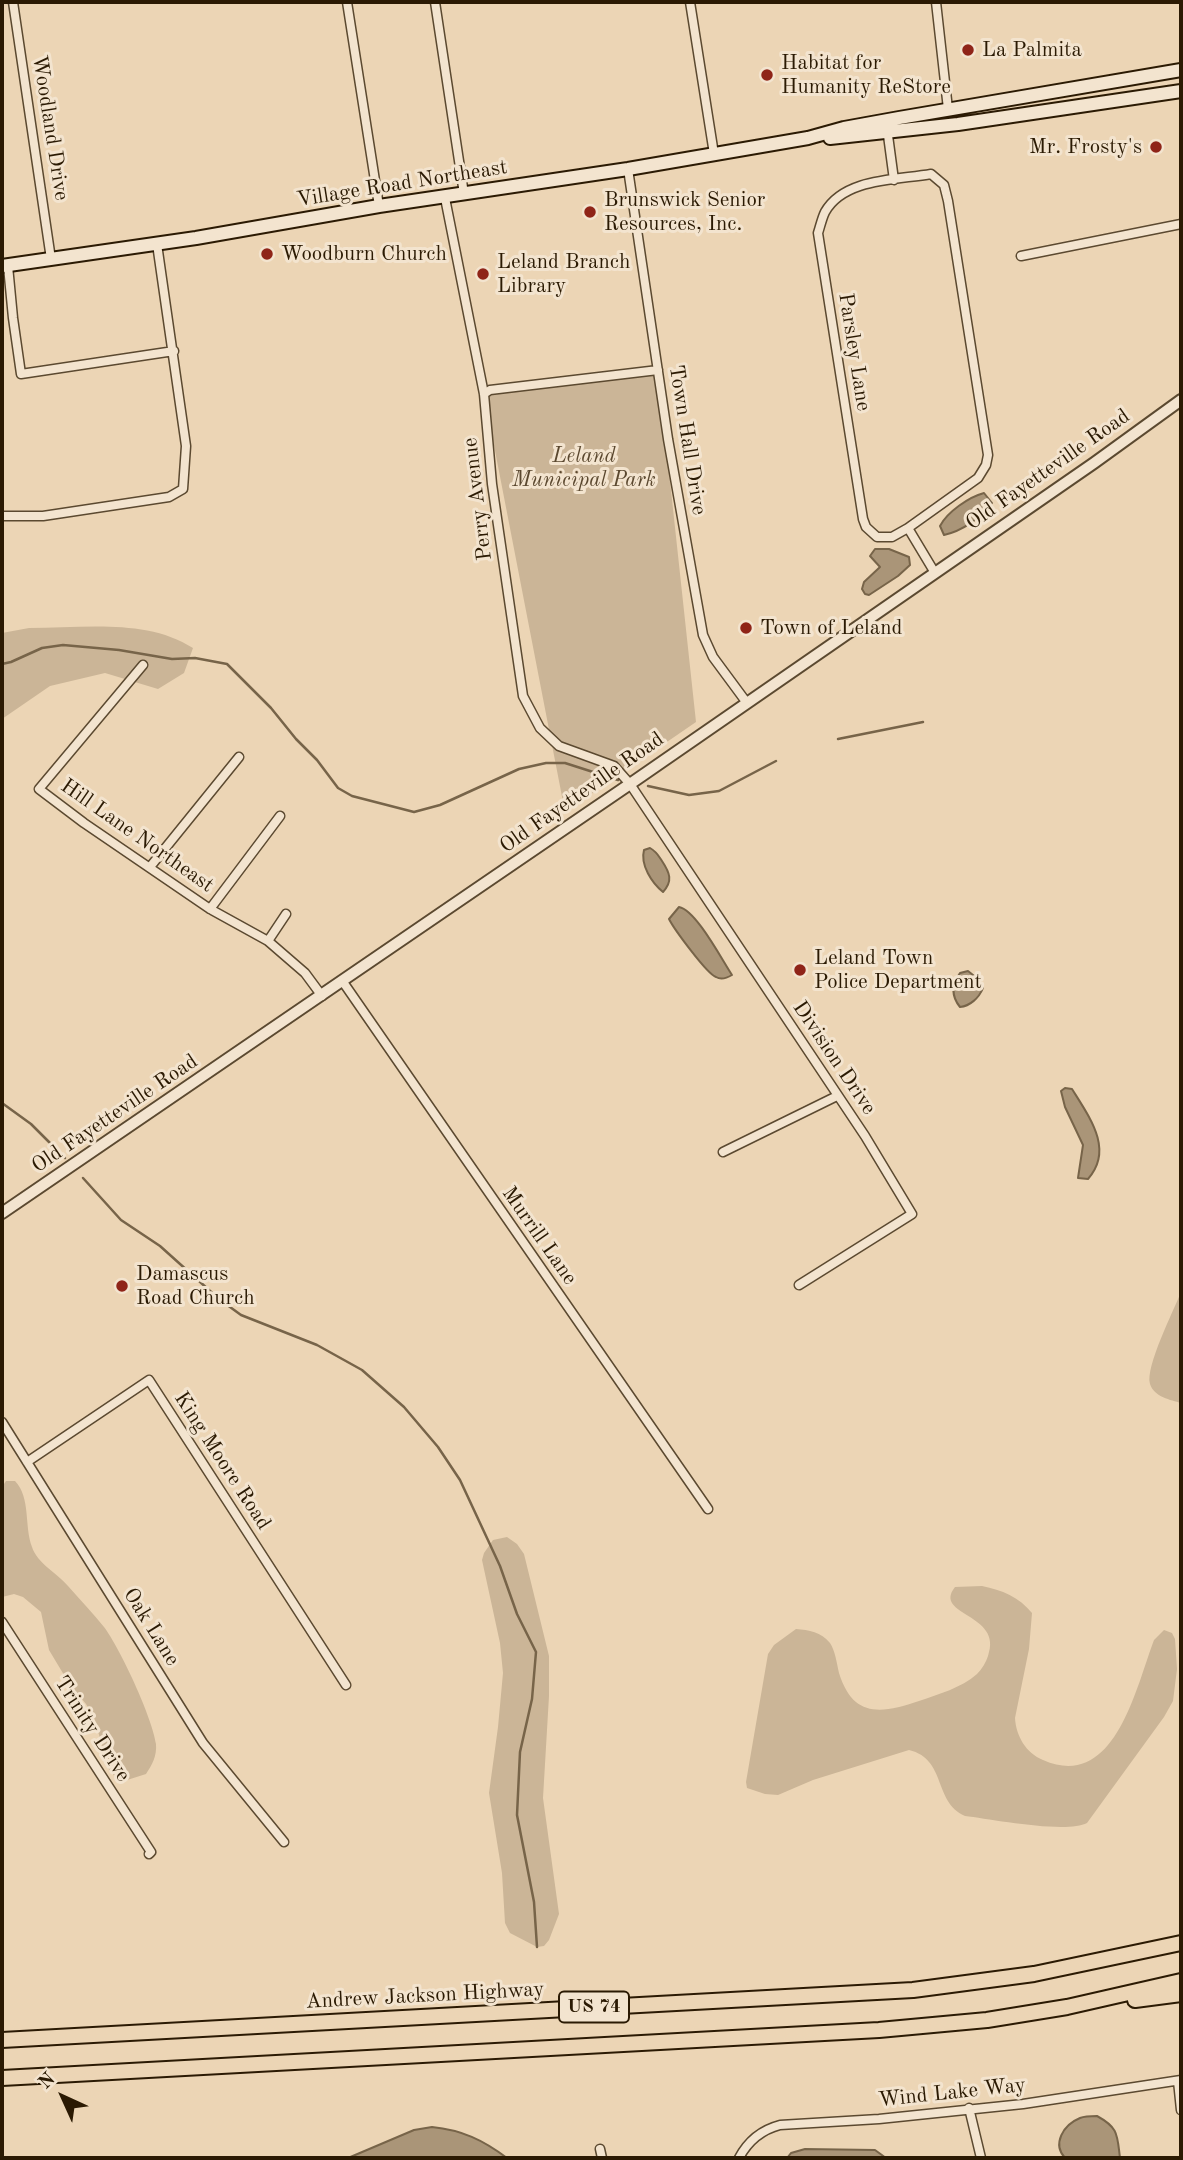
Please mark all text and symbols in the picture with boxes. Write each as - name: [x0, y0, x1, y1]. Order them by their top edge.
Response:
- place label: La Palmita: [982, 37, 1082, 63]
- marker: La Palmita: [960, 42, 976, 58]
- place label: Habitat for Humanity ReStore: [781, 50, 951, 100]
- street label: Woodland Drive: [26, 53, 74, 203]
- marker: Habitat for Humanity ReStore: [759, 67, 775, 83]
- place label: Mr. Frosty's: [1029, 134, 1142, 160]
- marker: Mr. Frosty's: [1148, 139, 1164, 155]
- street label: Village Road Northeast: [295, 155, 509, 213]
- place label: Brunswick Senior Resources, Inc.: [604, 187, 765, 237]
- marker: Brunswick Senior Resources, Inc.: [582, 204, 598, 220]
- place label: Woodburn Church: [281, 241, 447, 267]
- marker: Woodburn Church: [259, 246, 275, 262]
- place label: Leland Branch Library: [497, 249, 630, 299]
- marker: Leland Branch Library: [475, 266, 491, 282]
- street label: Parsley Lane: [832, 291, 876, 413]
- street label: Town Hall Drive: [663, 363, 711, 517]
- street label: Old Fayetteville Road: [961, 404, 1135, 536]
- street label: Perry Avenue: [458, 436, 498, 562]
- park label: Leland Municipal Park: [512, 443, 656, 493]
- place label: Town of Leland: [760, 615, 902, 641]
- marker: Town of Leland: [738, 620, 754, 636]
- street label: Old Fayetteville Road: [495, 727, 669, 859]
- street label: Hill Lane Northeast: [56, 774, 218, 898]
- place label: Leland Town Police Department: [814, 945, 982, 995]
- marker: Leland Town Police Department: [792, 962, 808, 978]
- street label: Division Drive: [787, 996, 881, 1120]
- street label: Old Fayetteville Road: [27, 1049, 203, 1179]
- street label: Murrill Lane: [496, 1182, 582, 1290]
- place label: Damascus Road Church: [136, 1261, 255, 1311]
- marker: Damascus Road Church: [114, 1278, 130, 1294]
- street label: King Moore Road: [168, 1387, 276, 1535]
- street label: Oak Lane: [117, 1583, 185, 1671]
- street label: Trinity Drive: [48, 1671, 136, 1787]
- street label: Andrew Jackson Highway: [305, 1977, 545, 2015]
- road number: US 74: [559, 1992, 629, 2022]
- north arrow: [28, 2062, 98, 2132]
- text: N: [36, 2070, 60, 2094]
- street label: Wind Lake Way: [877, 2073, 1027, 2113]

